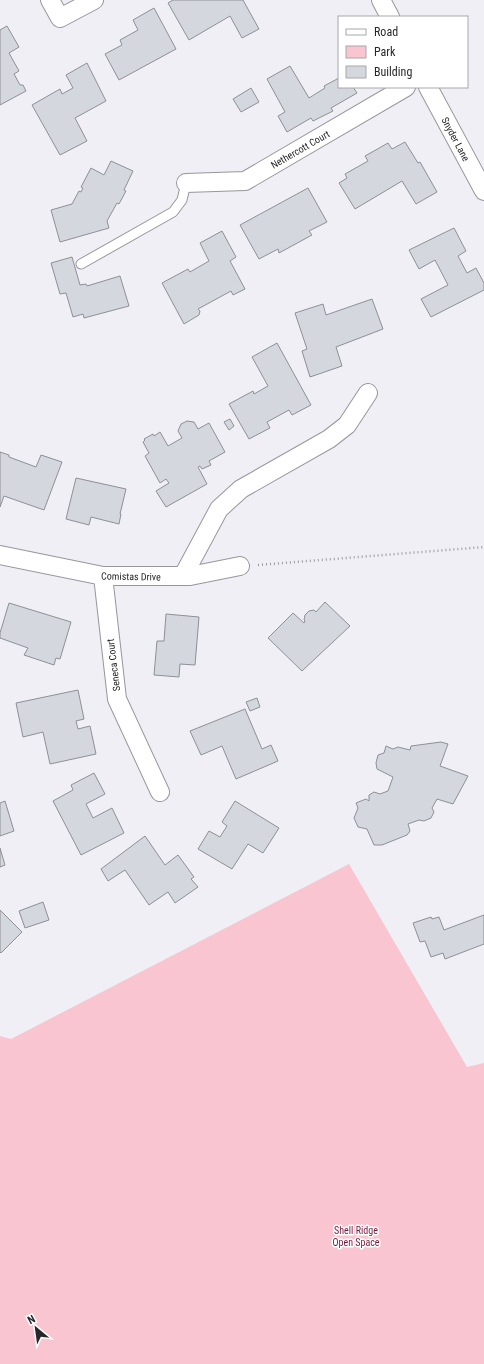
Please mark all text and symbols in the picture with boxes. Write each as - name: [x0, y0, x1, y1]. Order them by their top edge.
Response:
- legend: [338, 16, 468, 88]
- text: Road: [374, 25, 398, 39]
- text: Park: [374, 45, 396, 59]
- text: Building: [374, 65, 412, 79]
- street label: Snyder Lane: [439, 115, 472, 163]
- street label: Nethercott Court: [269, 128, 332, 171]
- street label: Comistas Drive: [101, 570, 161, 583]
- street label: Seneca Court: [105, 638, 122, 692]
- park label: Shell Ridge Open Space: [333, 1225, 380, 1248]
- north arrow: [16, 1308, 56, 1348]
- text: N: [25, 1312, 38, 1327]

